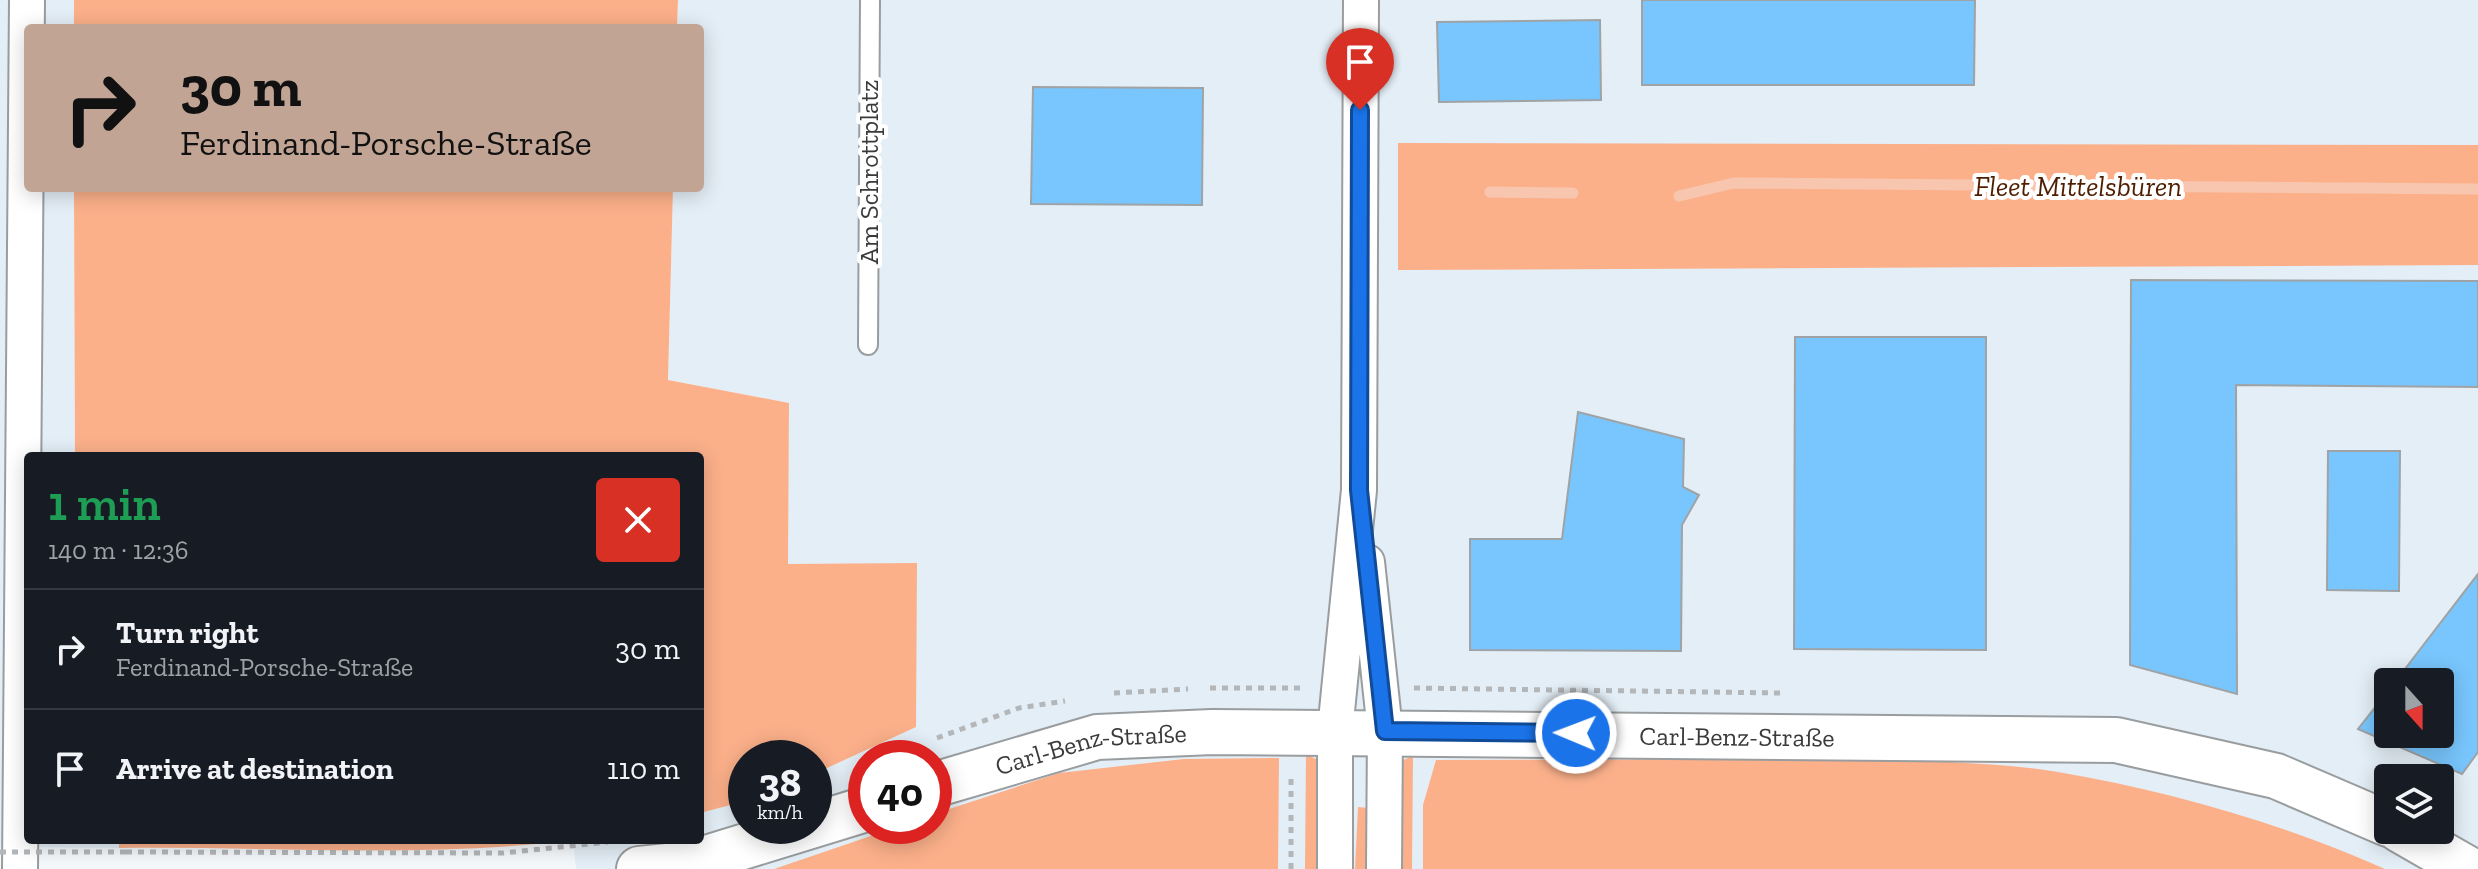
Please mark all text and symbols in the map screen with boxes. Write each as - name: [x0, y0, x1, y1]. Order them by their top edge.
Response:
- pin: [1326, 28, 1394, 110]
- icon: arrive: [1338, 40, 1382, 84]
- text: 30 m: [180, 53, 302, 120]
- icon: right: [48, 56, 152, 160]
- street label: Am Schrottplatz: [853, 80, 885, 264]
- text: Ferdinand-Porsche-Straße: [180, 121, 592, 164]
- water label: Fleet Mittelsbüren: [1974, 170, 2182, 203]
- text: 1 min: [48, 475, 161, 532]
- button: close: [596, 478, 680, 562]
- text: 140 m · 12:36: [48, 534, 189, 566]
- text: Turn right: [116, 615, 258, 651]
- icon: right: [48, 627, 92, 671]
- text: 30 m: [615, 631, 680, 667]
- text: Ferdinand-Porsche-Straße: [116, 651, 413, 683]
- north arrow: [2374, 668, 2454, 748]
- map controls: [2374, 668, 2454, 844]
- position arrow: [1534, 691, 1618, 775]
- street label: Carl-Benz-Straße: [991, 717, 1187, 782]
- street label: Carl-Benz-Straße: [1639, 720, 1835, 754]
- speed limit sign: 40: [848, 740, 952, 844]
- icon: arrive: [48, 747, 92, 791]
- text: Arrive at destination: [116, 751, 393, 787]
- text: 110 m: [607, 751, 680, 787]
- text: 38: [759, 758, 801, 806]
- button: layers: [2374, 764, 2454, 844]
- text: km/h: [757, 800, 803, 824]

